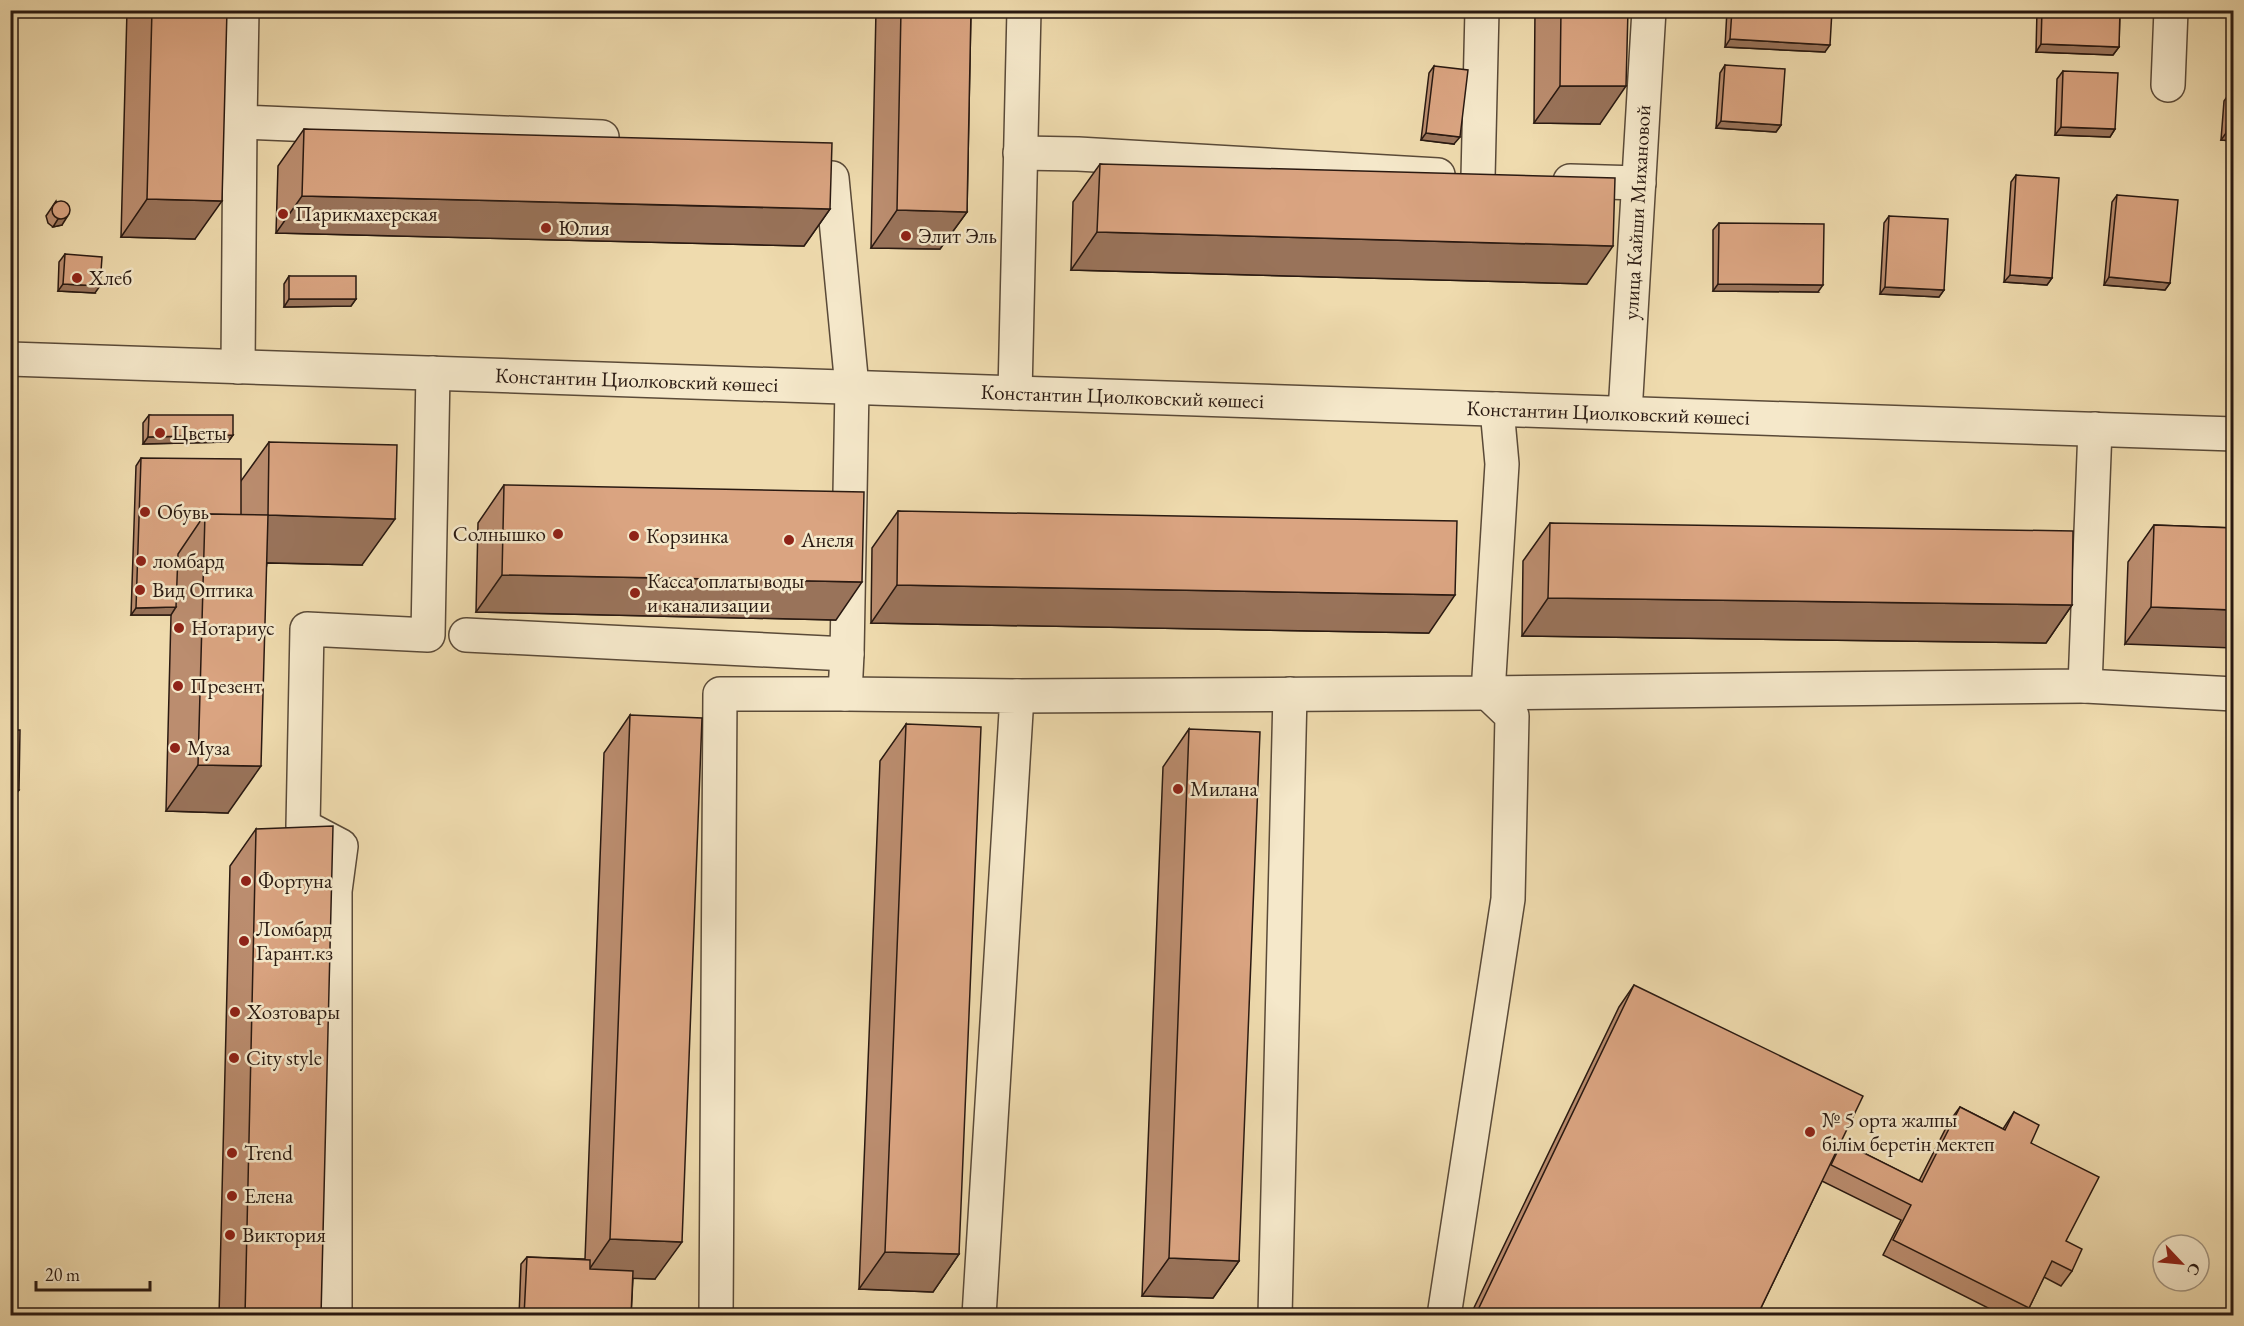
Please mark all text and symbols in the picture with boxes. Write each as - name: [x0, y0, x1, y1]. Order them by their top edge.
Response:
- street label: улица Кайши Михановой: [1617, 104, 1656, 321]
- place label: Парикмахерская: [295, 200, 438, 227]
- marker: Парикмахерская: [276, 207, 290, 221]
- place label: Юлия: [558, 214, 610, 241]
- marker: Юлия: [539, 221, 553, 235]
- place label: Элит Эль: [918, 222, 997, 249]
- marker: Элит Эль: [899, 229, 913, 243]
- place label: Хлеб: [88, 264, 132, 291]
- marker: Хлеб: [70, 271, 84, 285]
- street label: Константин Циолковский көшесі: [495, 361, 779, 398]
- street label: Константин Циолковский көшесі: [980, 378, 1265, 414]
- street label: Константин Циолковский көшесі: [1466, 394, 1750, 431]
- place label: Цветы: [172, 419, 227, 446]
- marker: Цветы: [153, 426, 167, 440]
- place label: Обувь: [157, 498, 209, 525]
- marker: Обувь: [138, 505, 152, 519]
- place label: Солнышко: [453, 520, 546, 547]
- place label: Корзинка: [646, 522, 729, 549]
- place label: Анеля: [800, 526, 854, 553]
- marker: Солнышко: [551, 527, 565, 541]
- marker: Корзинка: [627, 529, 641, 543]
- marker: Анеля: [782, 533, 796, 547]
- place label: ломбард: [153, 547, 225, 574]
- marker: ломбард: [134, 554, 148, 568]
- place label: Касса оплаты воды и канализации: [647, 567, 805, 618]
- place label: Вид Оптика: [152, 576, 254, 603]
- marker: Вид Оптика: [133, 583, 147, 597]
- marker: Касса оплаты воды и канализации: [628, 586, 642, 600]
- place label: Нотариус: [191, 614, 275, 641]
- marker: Нотариус: [172, 621, 186, 635]
- place label: Презент: [190, 672, 263, 699]
- marker: Презент: [171, 679, 185, 693]
- place label: Муза: [187, 734, 231, 761]
- marker: Муза: [168, 741, 182, 755]
- place label: Милана: [1190, 775, 1258, 802]
- marker: Милана: [1171, 782, 1185, 796]
- place label: Фортуна: [258, 867, 333, 894]
- marker: Фортуна: [239, 874, 253, 888]
- place label: Ломбард Гарант.кз: [256, 915, 333, 966]
- marker: Ломбард Гарант.кз: [237, 934, 251, 948]
- place label: Хозтовары: [246, 998, 340, 1025]
- marker: Хозтовары: [228, 1005, 242, 1019]
- place label: City style: [246, 1044, 322, 1071]
- marker: City style: [227, 1051, 241, 1065]
- place label: № 5 орта жалпы білім беретін мектеп: [1822, 1106, 1995, 1157]
- marker: № 5 орта жалпы білім беретін мектеп: [1803, 1125, 1817, 1139]
- place label: Trend: [244, 1139, 293, 1166]
- marker: Trend: [225, 1146, 239, 1160]
- place label: Елена: [244, 1182, 294, 1209]
- marker: Елена: [225, 1189, 239, 1203]
- place label: Виктория: [242, 1221, 326, 1248]
- marker: Виктория: [223, 1228, 237, 1242]
- north arrow: [2151, 1233, 2211, 1293]
- scale bar: [36, 1254, 150, 1292]
- text: С: [2182, 1260, 2206, 1279]
- text: 20 m: [45, 1263, 80, 1286]

